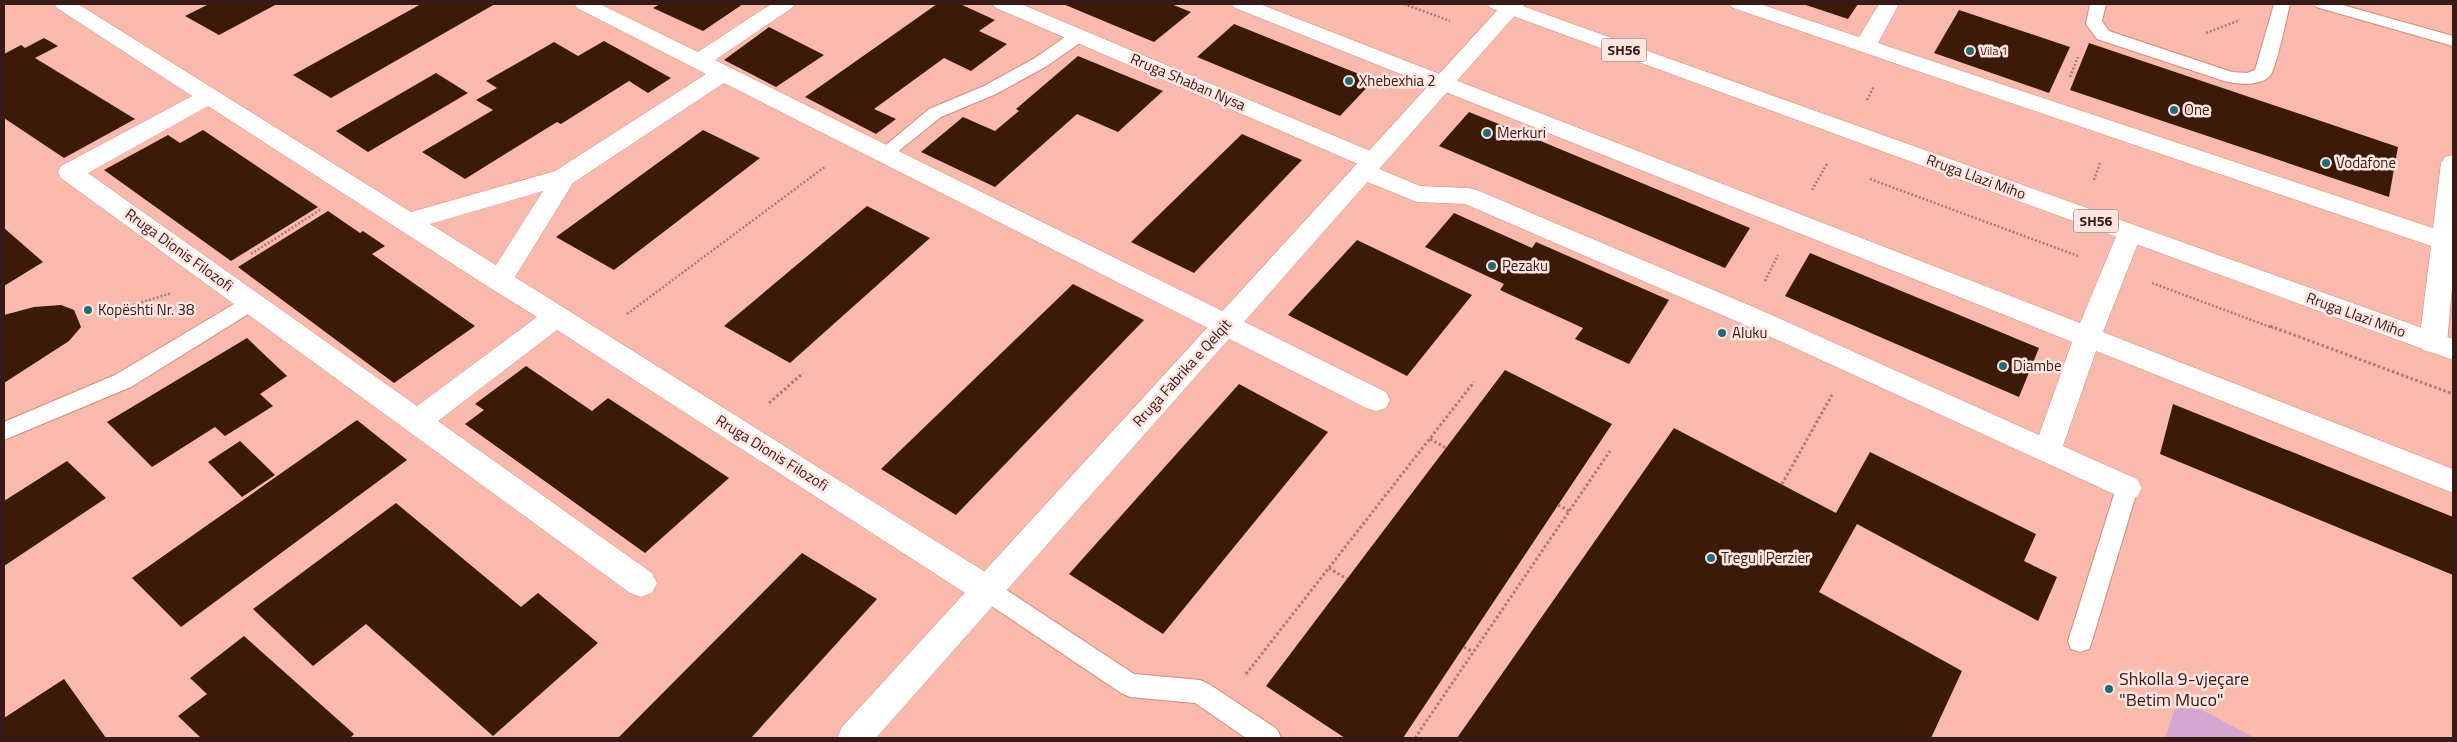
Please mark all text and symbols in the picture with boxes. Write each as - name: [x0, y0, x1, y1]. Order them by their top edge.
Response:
- road number: SH56: [1602, 38, 1646, 62]
- place label: Vila 1: [1980, 41, 2008, 60]
- marker: Vila 1: [1964, 45, 1976, 57]
- street label: Rruga Shaban Nysa: [1127, 47, 1250, 116]
- place label: Xhebexhia 2: [1359, 69, 1436, 92]
- marker: Xhebexhia 2: [1343, 75, 1355, 87]
- place label: One: [2184, 98, 2210, 121]
- marker: One: [2168, 104, 2180, 116]
- place label: Merkuri: [1497, 121, 1546, 144]
- marker: Merkuri: [1481, 127, 1493, 139]
- street label: Rruga Llazi Miho: [1923, 148, 2029, 205]
- place label: Vodafone: [2336, 151, 2396, 174]
- marker: Vodafone: [2320, 157, 2332, 169]
- street label: Rruga Dionis Filozofi: [120, 202, 238, 297]
- road number: SH56: [2074, 210, 2118, 232]
- place label: Pezaku: [1502, 254, 1548, 277]
- marker: Pezaku: [1486, 260, 1498, 272]
- street label: Rruga Llazi Miho: [2303, 286, 2409, 343]
- place label: Kopështi Nr. 38: [98, 298, 194, 321]
- marker: Kopështi Nr. 38: [82, 304, 94, 316]
- street label: Rruga Fabrika e Qelqit: [1127, 313, 1237, 432]
- place label: Aluku: [1732, 321, 1768, 344]
- marker: Aluku: [1716, 327, 1728, 339]
- place label: Diambe: [2013, 354, 2061, 377]
- marker: Diambe: [1997, 360, 2009, 372]
- street label: Rruga Dionis Filozofi: [712, 409, 833, 496]
- place label: Tregu i Perzier: [1721, 546, 1810, 569]
- marker: Tregu i Perzier: [1705, 552, 1717, 564]
- place label: Shkolla 9-vjeçare "Betim Muco": [2119, 665, 2249, 713]
- marker: Shkolla 9-vjeçare "Betim Muco": [2103, 683, 2115, 695]

